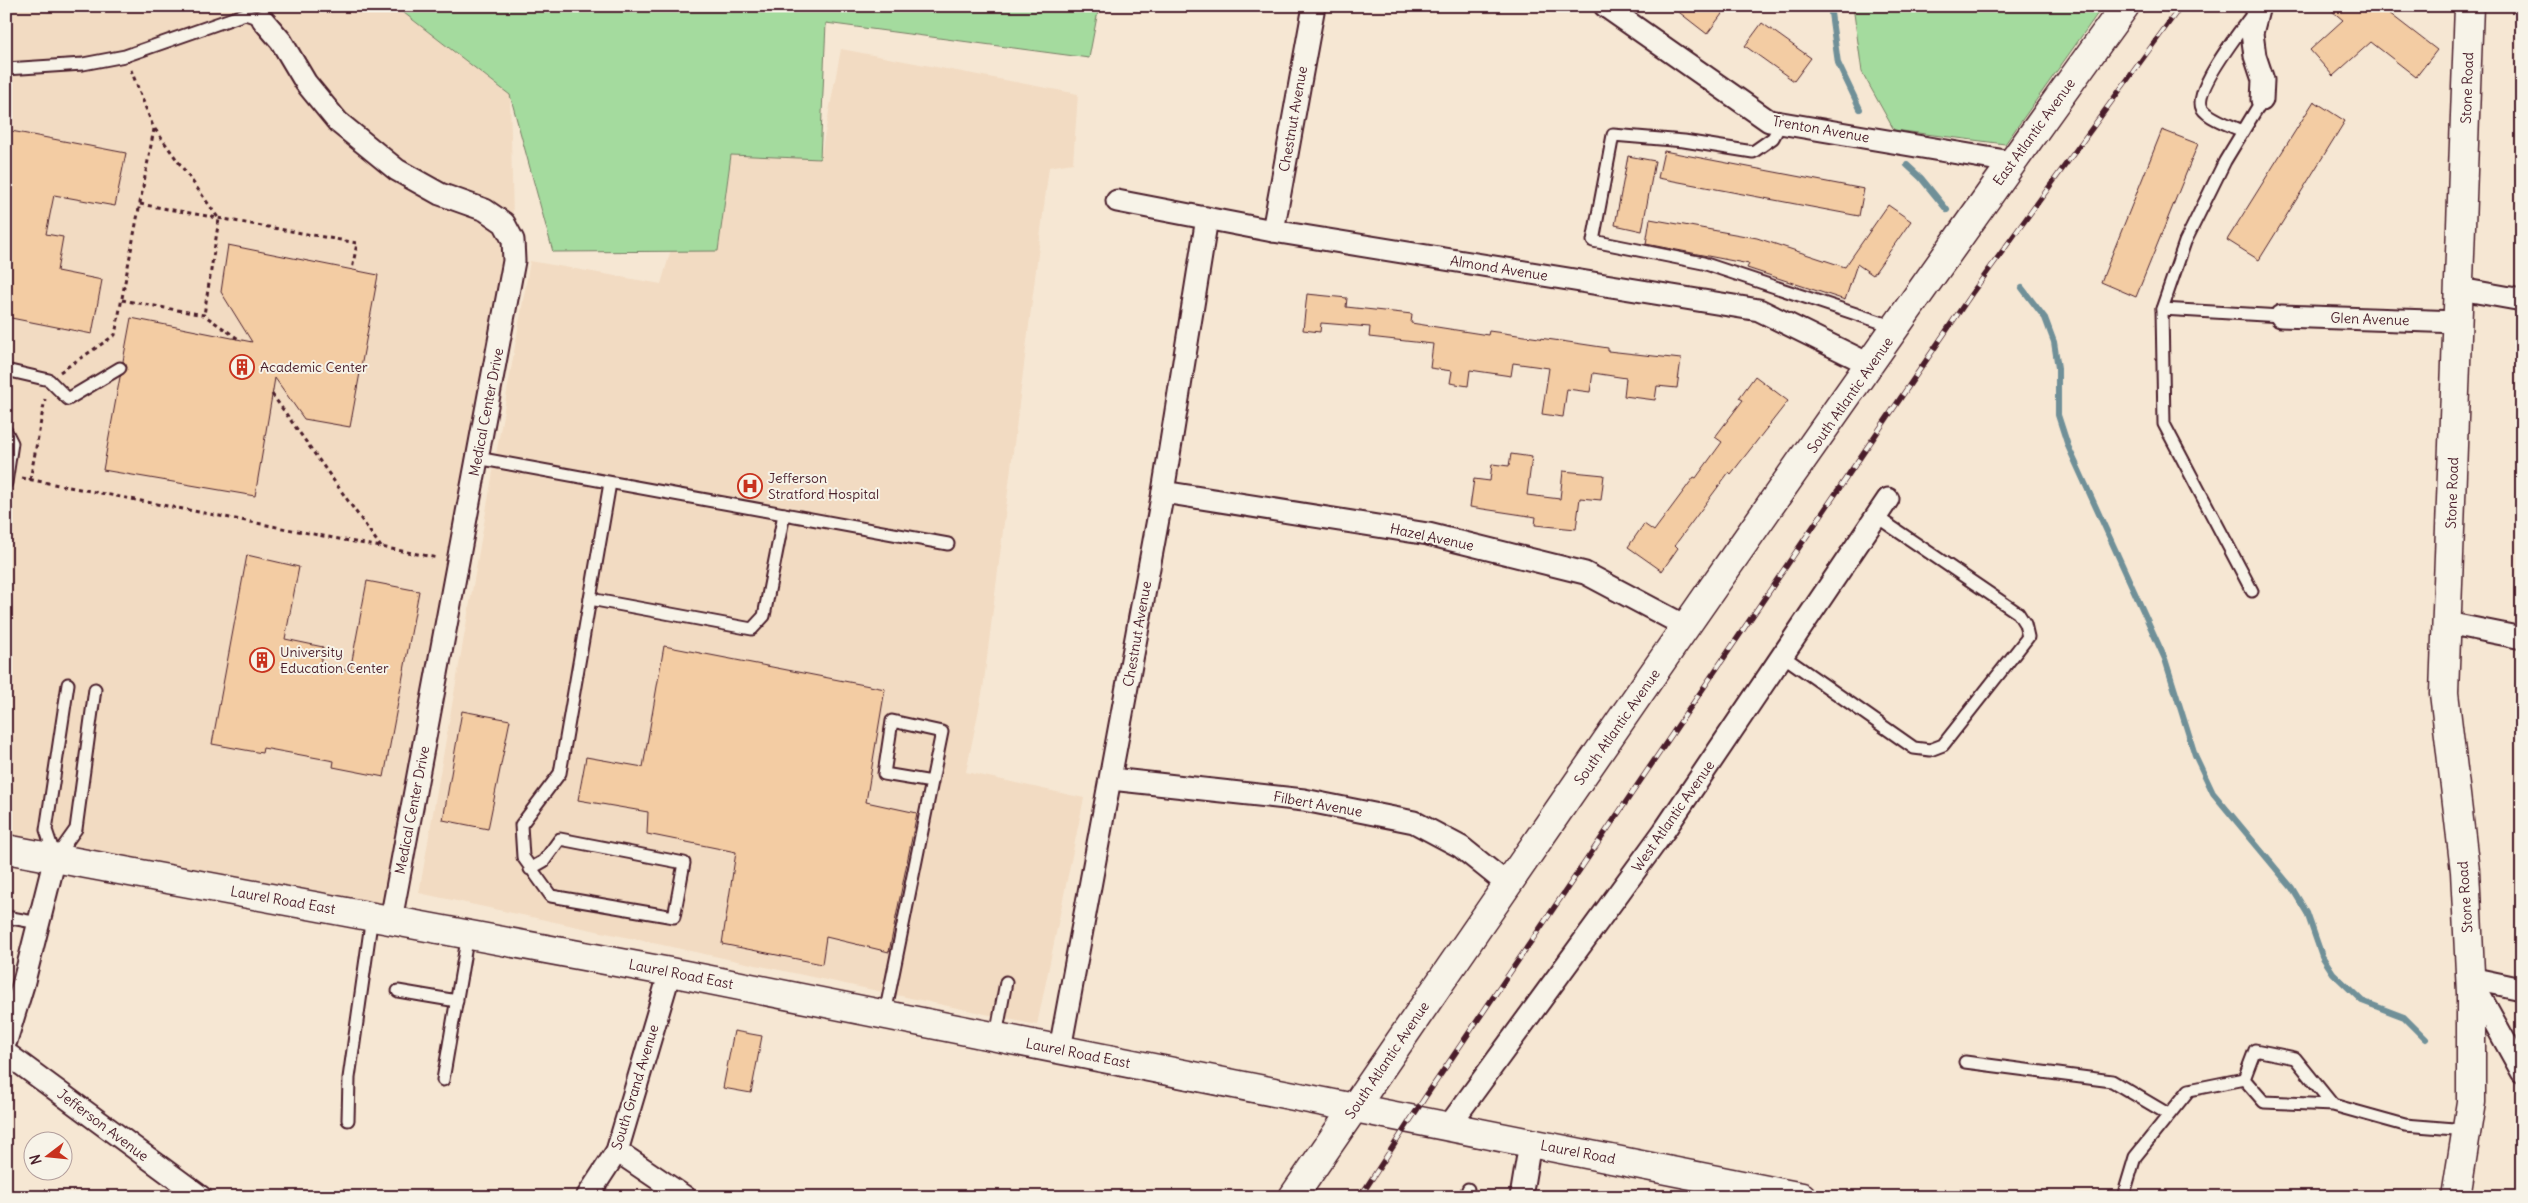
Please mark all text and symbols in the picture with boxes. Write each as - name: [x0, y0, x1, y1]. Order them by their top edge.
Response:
- street label: Stone Road: [2457, 52, 2477, 124]
- street label: Chestnut Avenue: [1275, 65, 1311, 173]
- street label: East Atlantic Avenue: [1989, 75, 2079, 189]
- street label: Trenton Avenue: [1771, 112, 1871, 146]
- street label: Almond Avenue: [1449, 251, 1549, 285]
- street label: Glen Avenue: [2330, 309, 2410, 329]
- street label: South Atlantic Avenue: [1803, 333, 1897, 457]
- street label: Medical Center Drive: [465, 346, 507, 478]
- building icon: Academic Center: [229, 354, 255, 380]
- place label: Academic Center: [260, 358, 368, 376]
- street label: Stone Road: [2442, 457, 2462, 529]
- place label: Jefferson Stratford Hospital: [768, 469, 879, 503]
- hospital icon: Jefferson Stratford Hospital: [737, 473, 763, 499]
- street label: Hazel Avenue: [1388, 519, 1476, 555]
- street label: Chestnut Avenue: [1119, 580, 1155, 688]
- place label: University Education Center: [280, 643, 389, 677]
- building icon: University Education Center: [249, 647, 275, 673]
- street label: South Atlantic Avenue: [1570, 665, 1664, 789]
- street label: Medical Center Drive: [391, 744, 433, 876]
- street label: West Atlantic Avenue: [1628, 757, 1718, 875]
- street label: Filbert Avenue: [1272, 787, 1364, 821]
- street label: Stone Road: [2454, 860, 2476, 934]
- street label: Laurel Road East: [229, 882, 337, 918]
- street label: Laurel Road East: [627, 955, 735, 993]
- street label: South Atlantic Avenue: [1341, 998, 1433, 1122]
- street label: South Grand Avenue: [607, 1022, 663, 1152]
- street label: Laurel Road East: [1024, 1034, 1132, 1072]
- street label: Jefferson Avenue: [54, 1085, 152, 1165]
- north arrow: [22, 1130, 72, 1180]
- street label: Laurel Road: [1539, 1136, 1617, 1168]
- text: N: [26, 1152, 45, 1167]

